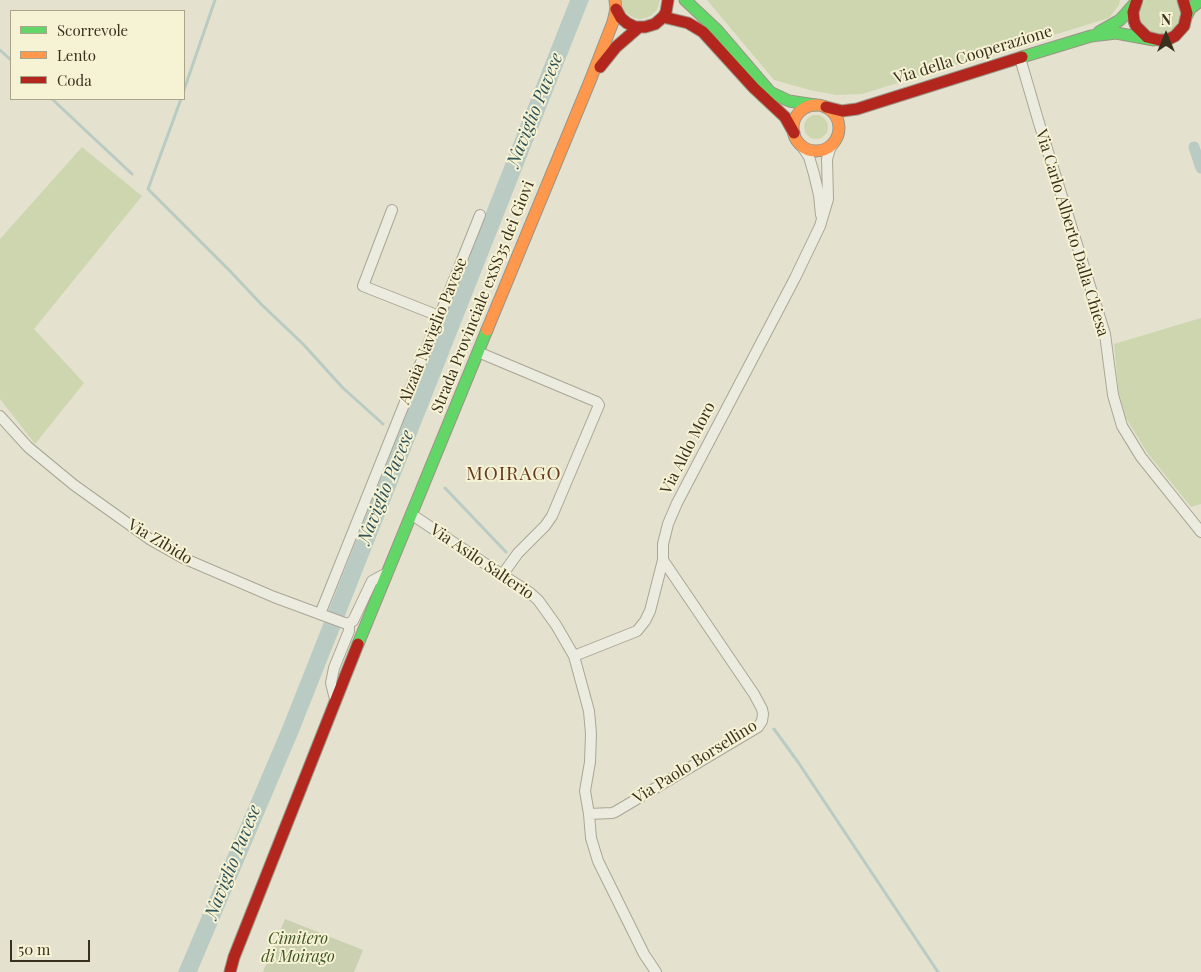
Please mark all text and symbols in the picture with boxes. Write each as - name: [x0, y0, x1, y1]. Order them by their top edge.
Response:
- legend: [10, 10, 185, 100]
- north arrow: [1141, 10, 1191, 60]
- text: N: [1161, 10, 1171, 29]
- text: Scorrevole: [57, 20, 128, 40]
- street label: Via della Cooperazione: [892, 22, 1054, 88]
- text: Lento: [57, 45, 96, 65]
- water label: Naviglio Pavese: [502, 50, 568, 170]
- text: Coda: [57, 70, 92, 90]
- street label: Via Carlo Alberto Dalla Chiesa: [1031, 127, 1113, 339]
- street label: Strada Provinciale exSS35 dei Giovi: [427, 178, 539, 416]
- street label: Alzaia Naviglio Pavese: [395, 255, 471, 407]
- street label: Via Aldo Moro: [657, 399, 719, 497]
- water label: Naviglio Pavese: [353, 427, 419, 547]
- district label: MOIRAGO: [465, 463, 563, 485]
- street label: Via Zibido: [124, 515, 196, 569]
- street label: Via Asilo Salterio: [427, 520, 537, 604]
- street label: Via Paolo Borsellino: [629, 716, 761, 808]
- water label: Naviglio Pavese: [200, 802, 266, 922]
- park label: Cimitero di Moirago: [261, 929, 335, 967]
- scale bar: [12, 930, 92, 962]
- text: 50 m: [18, 939, 50, 959]

